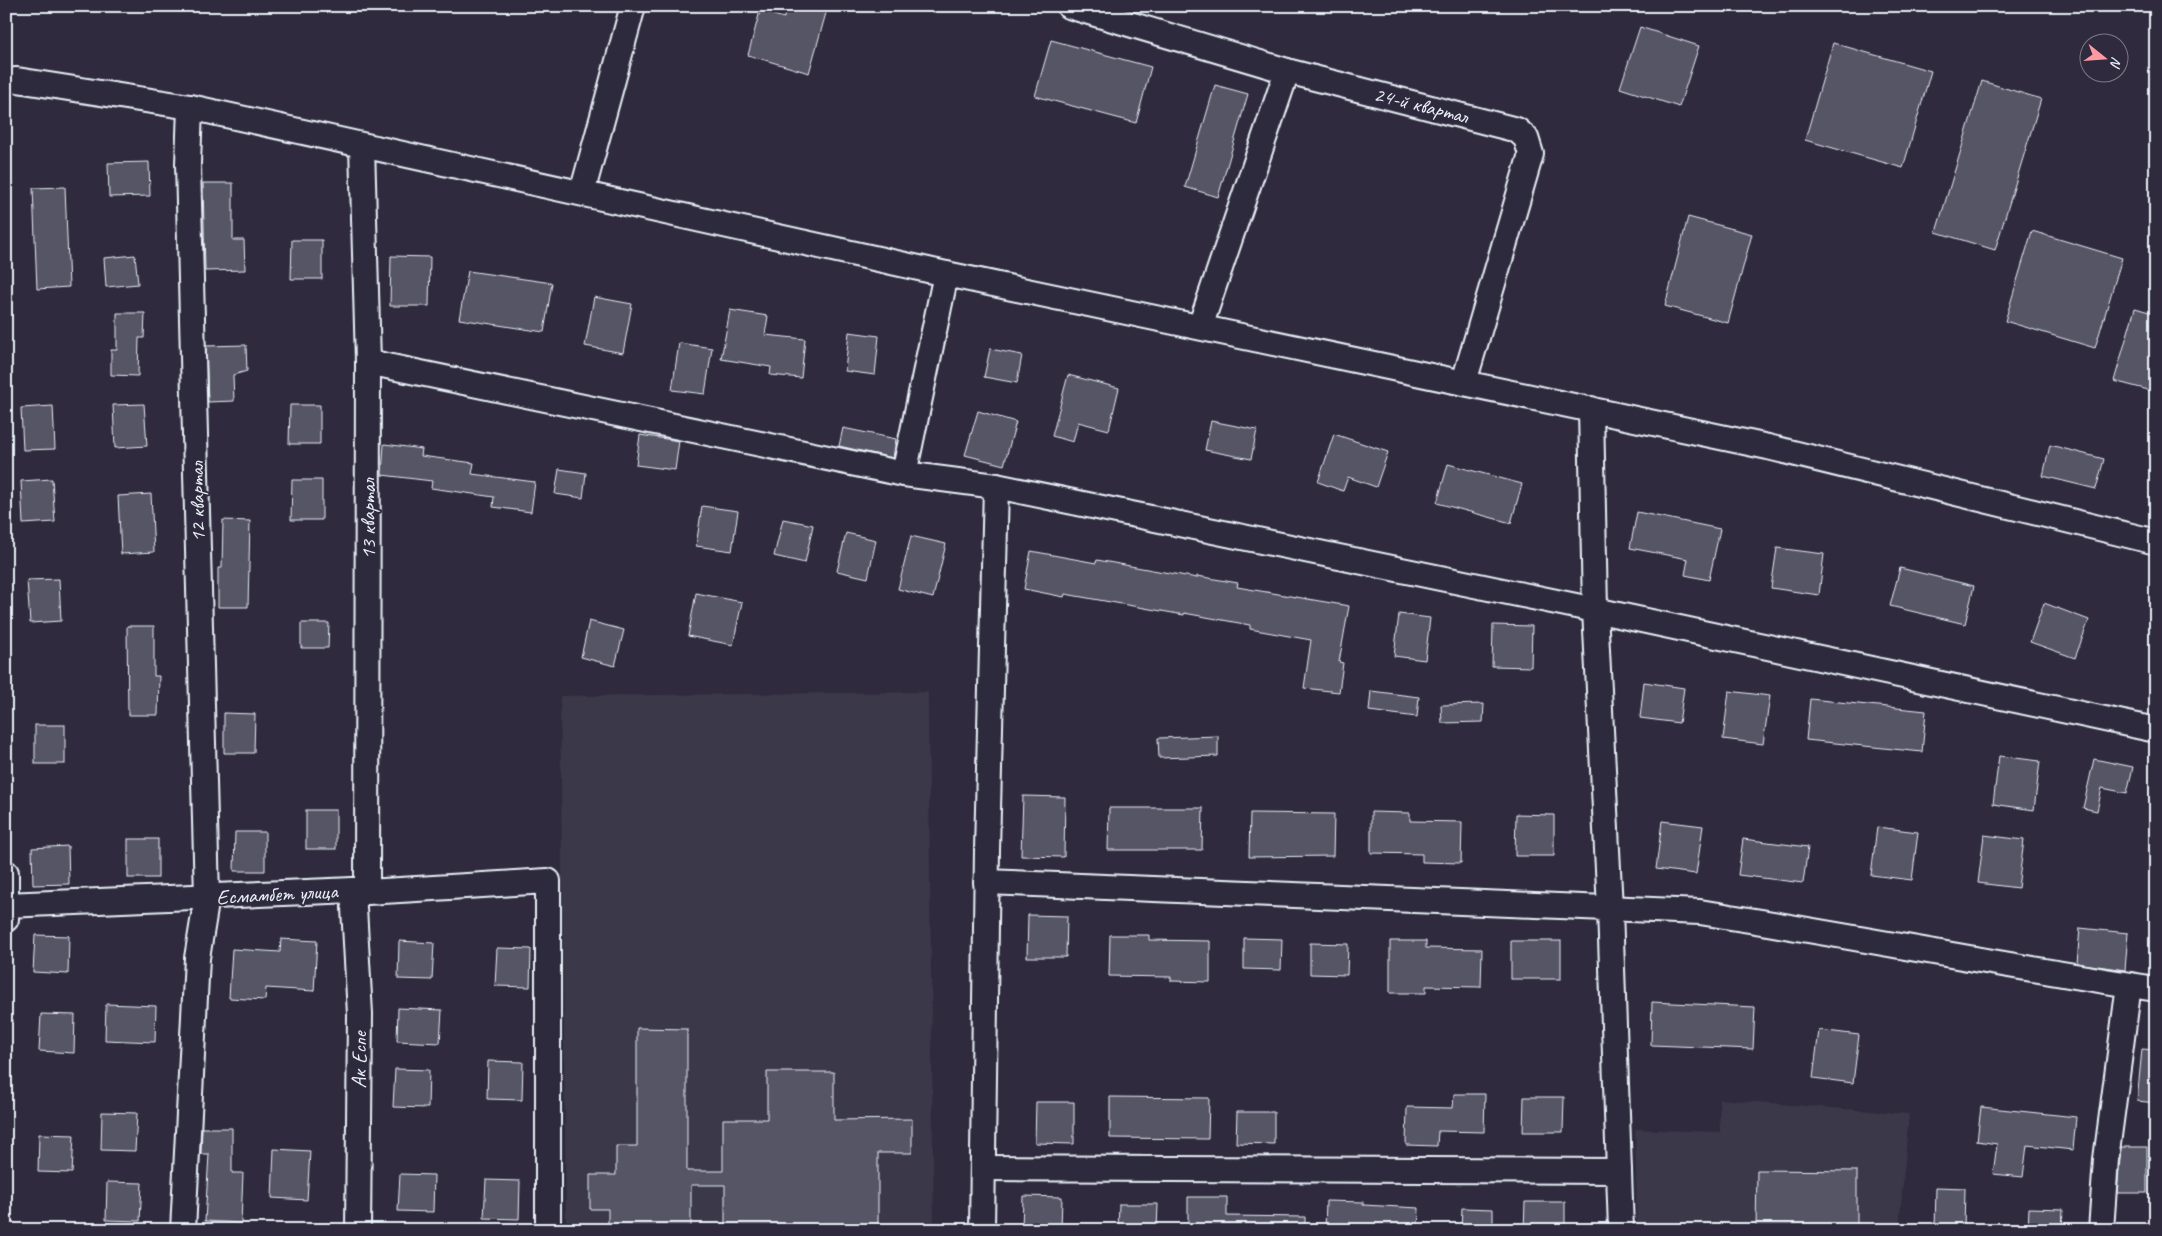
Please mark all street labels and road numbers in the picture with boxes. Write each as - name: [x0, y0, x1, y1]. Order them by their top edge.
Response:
- street label: 24-й квартал: [1371, 81, 1472, 130]
- street label: 12 квартал: [183, 460, 211, 542]
- street label: 13 квартал: [355, 477, 381, 559]
- street label: Есмамбет улица: [216, 878, 340, 910]
- street label: Ак Еспе: [346, 1029, 373, 1089]

